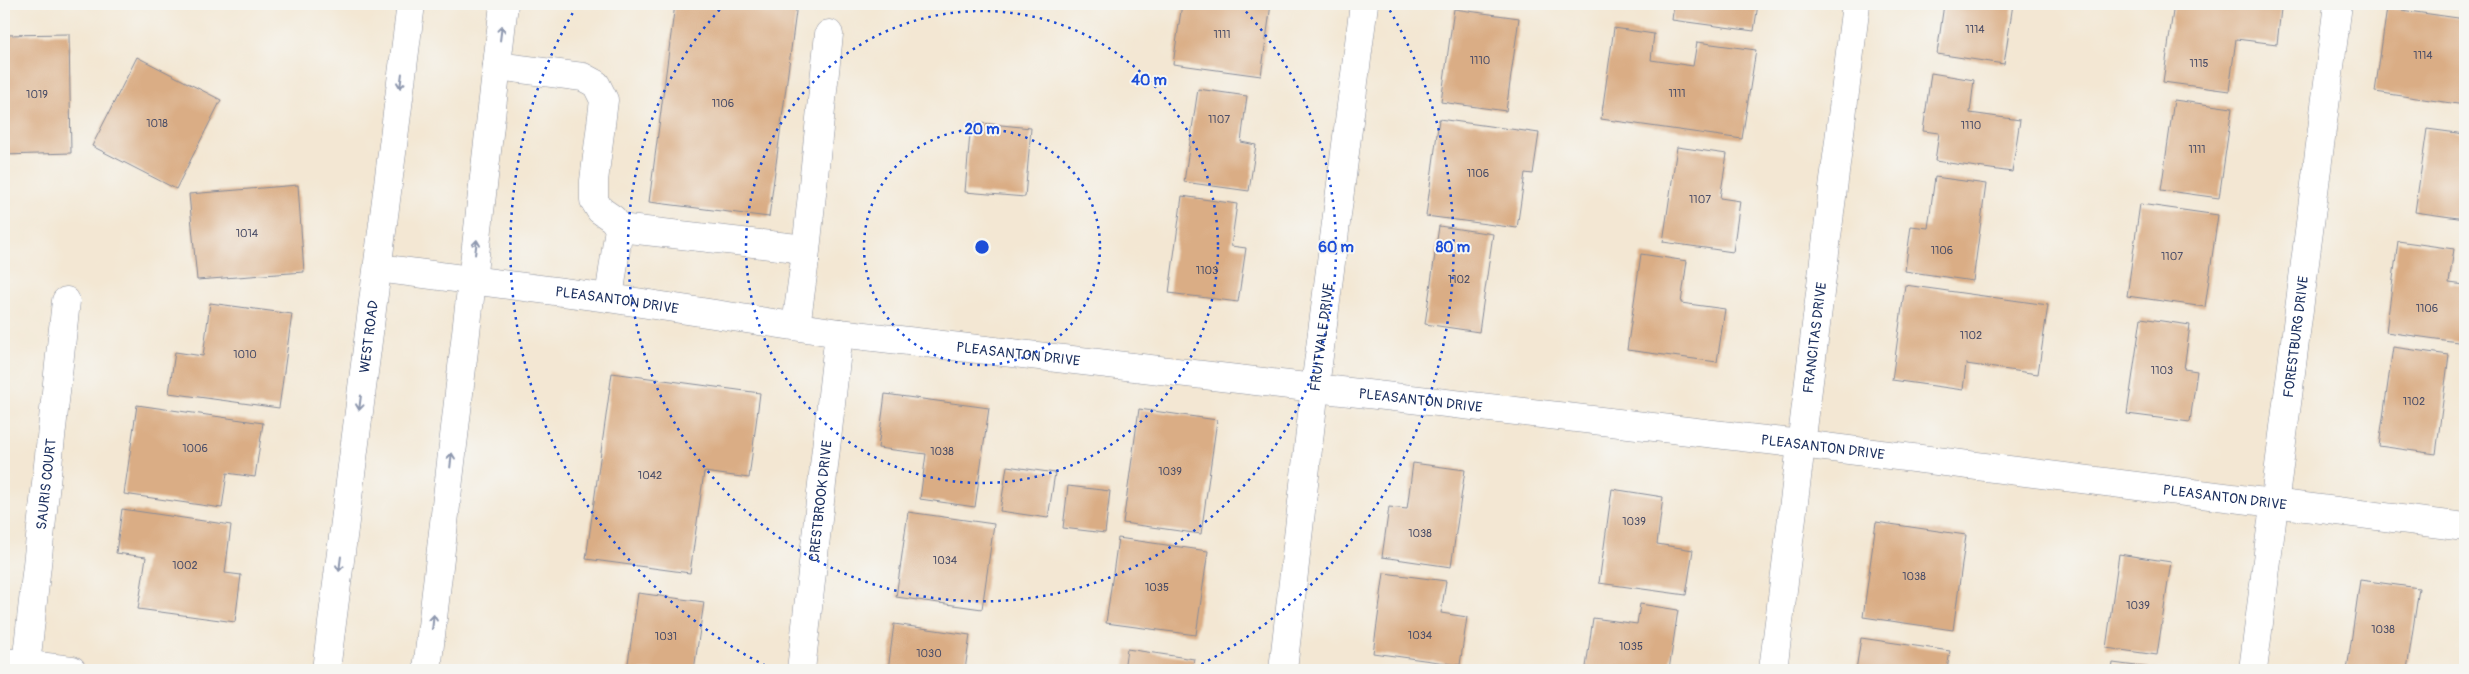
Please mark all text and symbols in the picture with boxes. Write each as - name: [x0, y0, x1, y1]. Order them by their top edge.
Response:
- house number: 1114: [1965, 23, 1985, 36]
- one-way arrow: [496, 26, 506, 42]
- house number: 1111: [1213, 28, 1231, 41]
- house number: 1114: [2413, 49, 2433, 62]
- house number: 1110: [1470, 54, 1490, 67]
- house number: 1115: [2190, 57, 2208, 70]
- text: 40 m: [1131, 71, 1167, 90]
- one-way arrow: [396, 72, 406, 88]
- house number: 1111: [1668, 87, 1686, 100]
- house number: 1019: [26, 88, 48, 101]
- house number: 1106: [712, 97, 734, 110]
- house number: 1107: [1208, 113, 1230, 126]
- house number: 1018: [146, 117, 168, 130]
- house number: 1110: [1961, 119, 1981, 132]
- text: 20 m: [964, 120, 1000, 139]
- house number: 1111: [2188, 143, 2206, 156]
- house number: 1106: [1467, 167, 1489, 180]
- house number: 1107: [1689, 193, 1711, 206]
- house number: 1014: [236, 227, 259, 240]
- centre of rings: [973, 238, 991, 256]
- text: 60 m: [1318, 238, 1354, 257]
- text: 80 m: [1436, 238, 1470, 257]
- one-way arrow: [471, 239, 481, 255]
- house number: 1106: [1931, 244, 1953, 257]
- house number: 1107: [2161, 250, 2183, 263]
- house number: 1103: [1196, 264, 1218, 277]
- house number: 1102: [1448, 273, 1470, 286]
- street label: FORESTBURG DRIVE: [2279, 275, 2312, 399]
- street label: FRANCITAS DRIVE: [1799, 281, 1830, 394]
- street label: FRUITVALE DRIVE: [1306, 282, 1337, 392]
- street label: PLEASANTON DRIVE: [554, 283, 680, 317]
- street label: WEST ROAD: [355, 299, 382, 374]
- house number: 1106: [2416, 302, 2438, 315]
- house number: 1102: [1960, 329, 1982, 342]
- street label: PLEASANTON DRIVE: [955, 338, 1081, 369]
- house number: 1010: [233, 348, 257, 361]
- house number: 1103: [2151, 364, 2173, 377]
- street label: PLEASANTON DRIVE: [1358, 385, 1483, 416]
- one-way arrow: [355, 394, 365, 410]
- house number: 1102: [2403, 395, 2425, 408]
- street label: PLEASANTON DRIVE: [1760, 431, 1886, 463]
- street label: SAURIS COURT: [32, 437, 59, 531]
- street label: CRESTBROOK DRIVE: [805, 440, 835, 563]
- house number: 1006: [182, 442, 208, 455]
- house number: 1038: [930, 445, 954, 458]
- one-way arrow: [446, 453, 456, 469]
- house number: 1039: [1158, 465, 1182, 478]
- house number: 1042: [638, 469, 662, 482]
- street label: PLEASANTON DRIVE: [2162, 481, 2288, 513]
- house number: 1039: [1622, 515, 1646, 528]
- house number: 1038: [1408, 527, 1432, 540]
- house number: 1034: [933, 554, 958, 567]
- one-way arrow: [335, 556, 345, 572]
- house number: 1002: [172, 559, 198, 572]
- house number: 1038: [1902, 570, 1926, 583]
- house number: 1035: [1145, 581, 1169, 594]
- house number: 1039: [2126, 599, 2150, 612]
- one-way arrow: [428, 614, 438, 630]
- house number: 1038: [2371, 623, 2395, 636]
- house number: 1034: [1408, 629, 1433, 642]
- house number: 1031: [655, 630, 677, 643]
- house number: 1035: [1619, 640, 1643, 653]
- house number: 1030: [916, 647, 942, 660]

